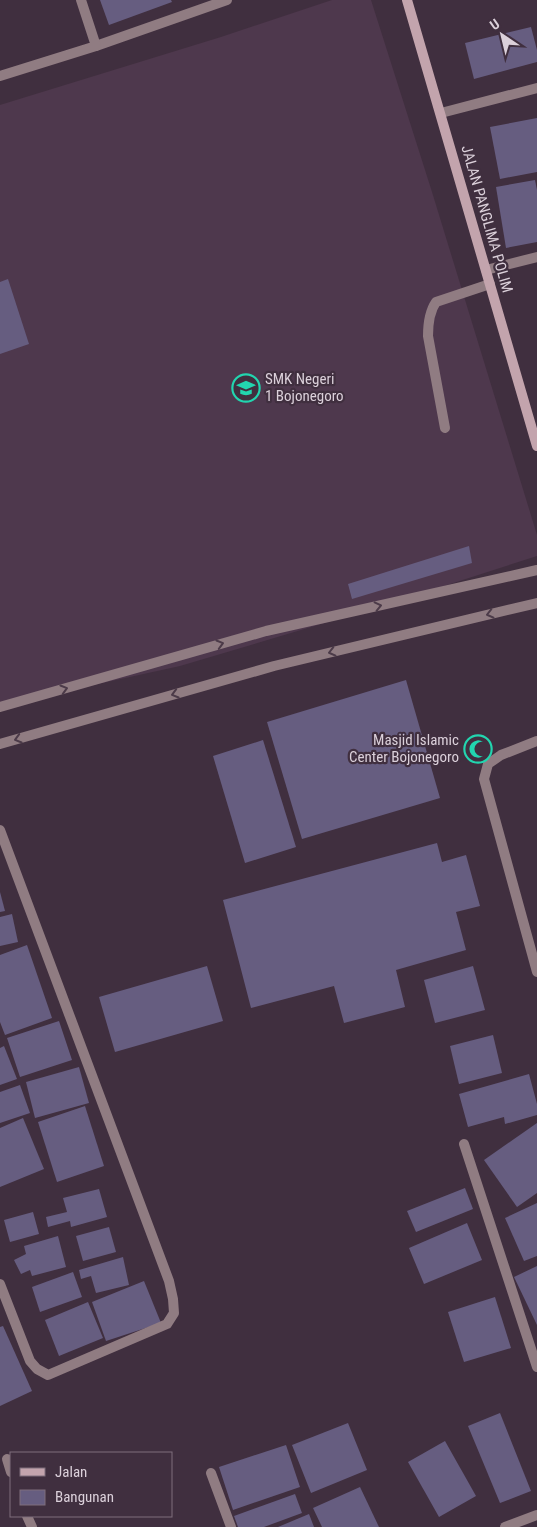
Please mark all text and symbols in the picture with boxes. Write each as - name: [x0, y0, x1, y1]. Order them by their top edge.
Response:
- north arrow: [477, 10, 527, 60]
- text: U: [487, 16, 502, 33]
- street label: JALAN PANGLIMA POLIM: [457, 143, 517, 295]
- place label: SMK Negeri 1 Bojonegoro: [265, 370, 344, 405]
- school or university icon: SMK Negeri 1 Bojonegoro: [231, 373, 261, 403]
- one-way arrow: [373, 601, 382, 612]
- one-way arrow: [485, 608, 494, 619]
- one-way arrow: [215, 639, 224, 650]
- one-way arrow: [327, 646, 336, 657]
- one-way arrow: [59, 684, 67, 694]
- one-way arrow: [171, 689, 179, 699]
- place label: Masjid Islamic Center Bojonegoro: [349, 731, 459, 766]
- one-way arrow: [15, 733, 23, 743]
- mosque icon: Masjid Islamic Center Bojonegoro: [463, 734, 493, 764]
- legend: [10, 1452, 172, 1517]
- text: Jalan: [55, 1463, 87, 1481]
- text: Bangunan: [55, 1488, 114, 1506]

